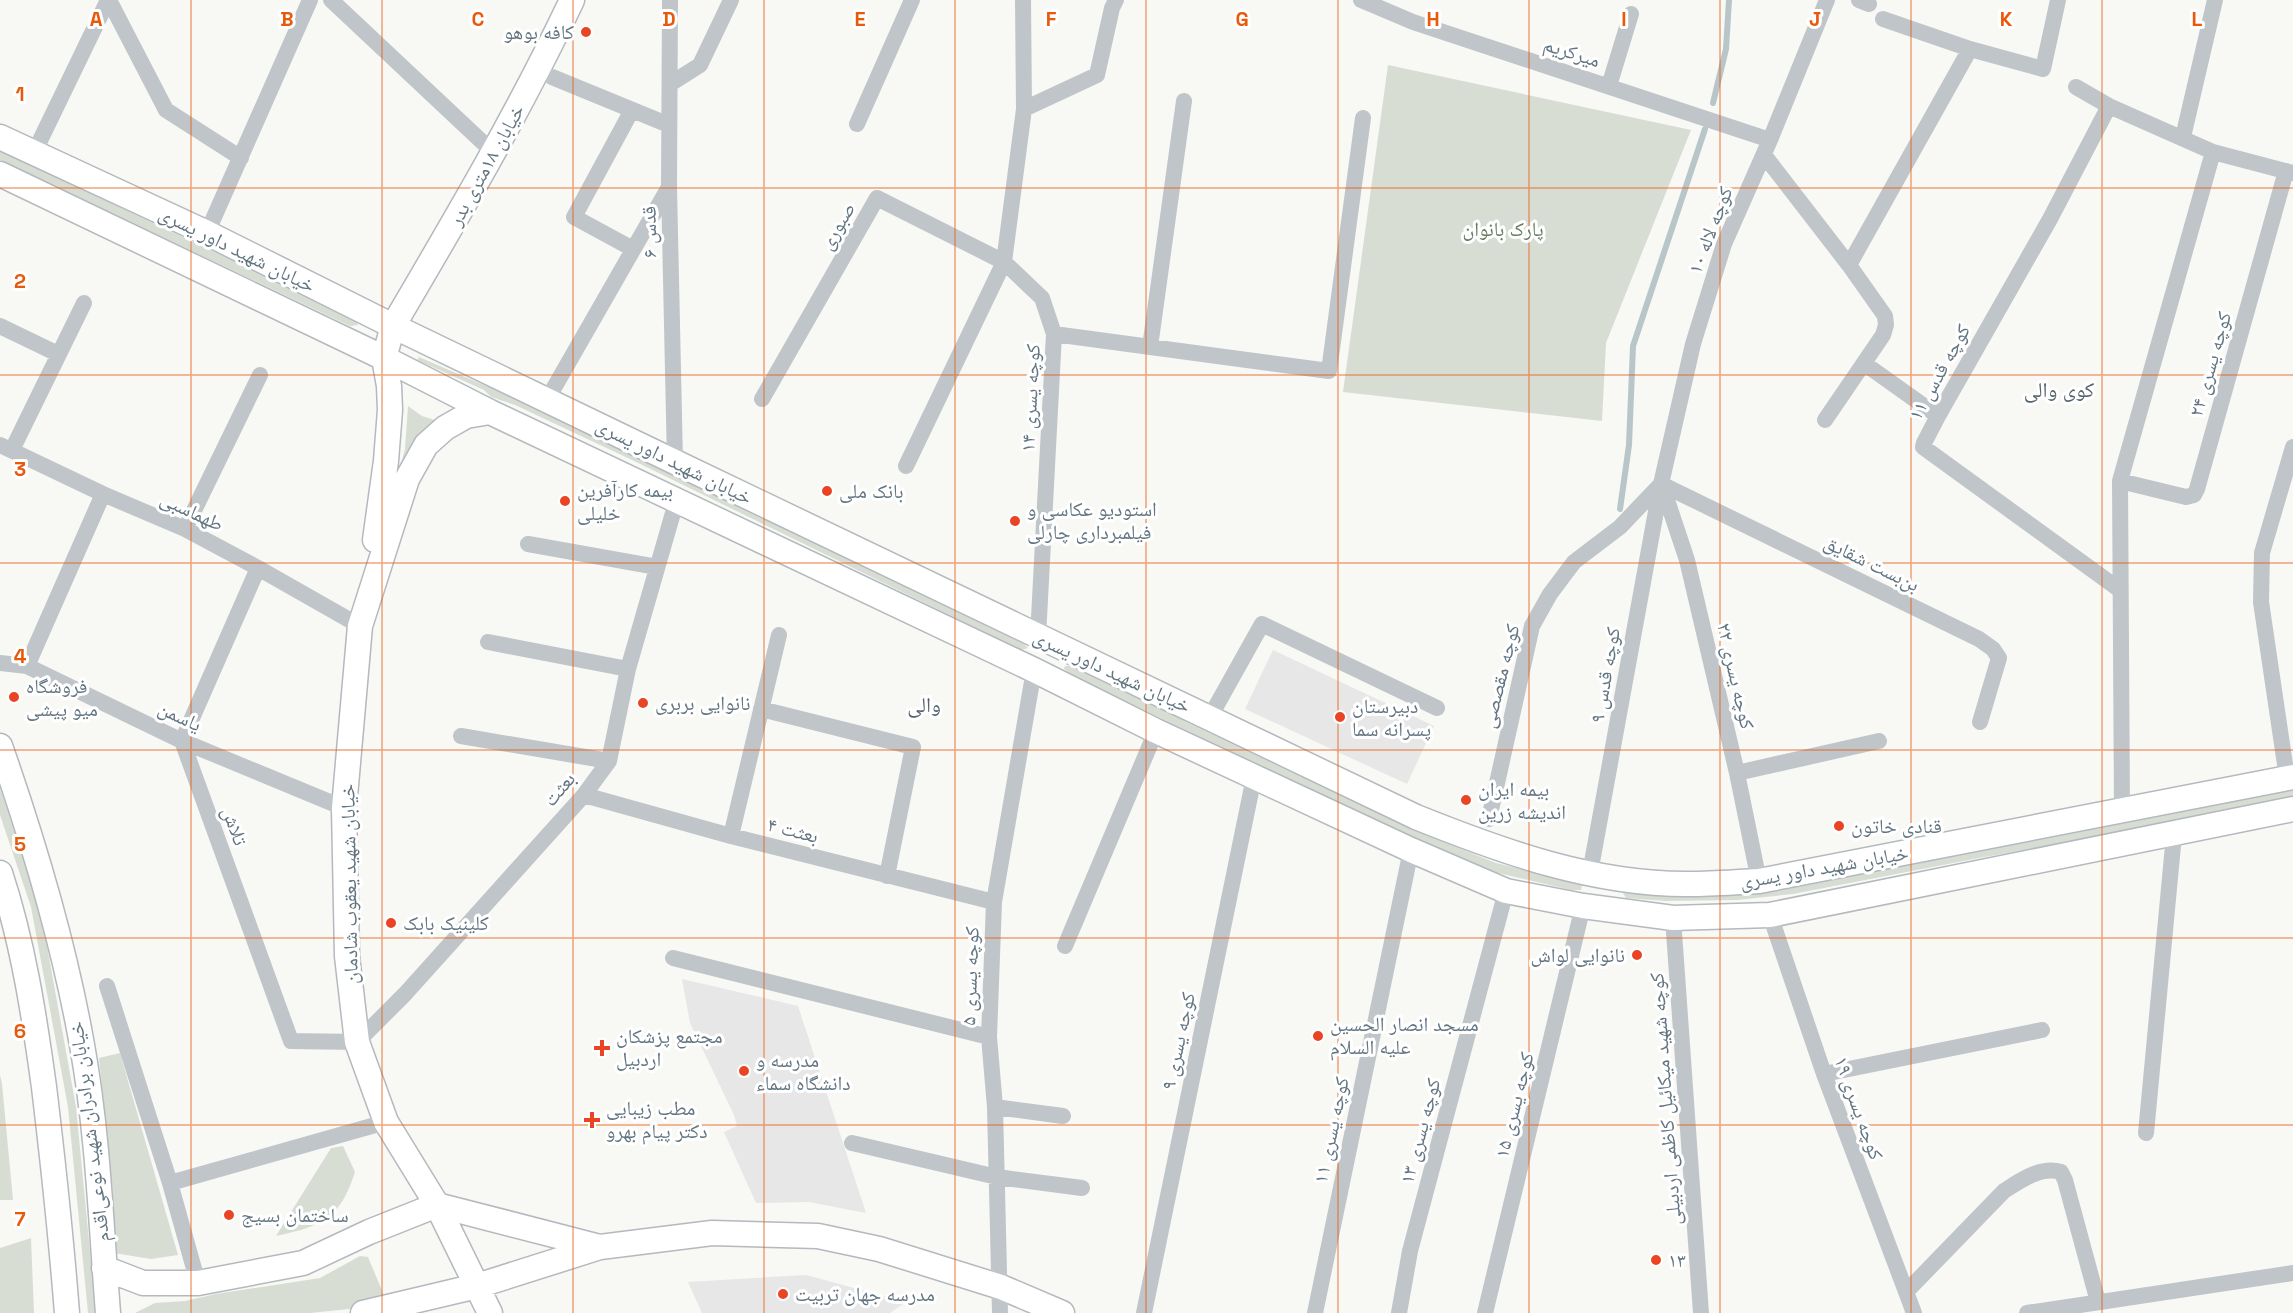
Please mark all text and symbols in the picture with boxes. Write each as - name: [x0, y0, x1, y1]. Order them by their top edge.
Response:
- text: A: [90, 6, 103, 32]
- text: B: [280, 6, 294, 32]
- text: C: [472, 6, 485, 32]
- text: D: [662, 6, 676, 32]
- text: E: [854, 6, 866, 32]
- text: F: [1046, 6, 1057, 32]
- text: G: [1235, 6, 1249, 32]
- text: H: [1426, 6, 1440, 32]
- text: I: [1621, 6, 1627, 32]
- text: J: [1809, 6, 1821, 32]
- text: K: [2000, 6, 2013, 32]
- text: L: [2192, 6, 2203, 32]
- place label: کافه بوهو: [504, 19, 574, 45]
- marker: کافه بوهو: [579, 25, 593, 39]
- street label: میرکریم: [1540, 31, 1604, 74]
- text: 1: [15, 81, 25, 107]
- street label: خیابان ۱۸متری بدر: [441, 99, 530, 231]
- street label: کوچه لاله ۱۰: [1682, 183, 1738, 277]
- street label: صبوری: [813, 197, 861, 255]
- street label: خیابان شهید داور یسری: [155, 200, 320, 298]
- street label: قدس ۶: [636, 206, 662, 258]
- park label: پارک بانوان: [1462, 216, 1544, 242]
- text: 2: [14, 268, 26, 294]
- street label: کوچه یسری ۲۴: [2183, 308, 2237, 420]
- street label: کوچه قدس ۱۱: [1902, 319, 1976, 425]
- street label: کوچه یسری ۱۴: [1014, 343, 1046, 453]
- district label: کوی والی: [2024, 376, 2095, 403]
- street label: خیابان شهید داور یسری: [592, 412, 757, 510]
- text: 3: [14, 456, 26, 482]
- place label: بیمه کارآفرین خلیلی: [577, 477, 673, 526]
- place label: بانک ملی: [839, 478, 903, 504]
- marker: بانک ملی: [820, 484, 834, 498]
- street label: طهماسبی: [156, 485, 228, 537]
- marker: بیمه کارآفرین خلیلی: [558, 494, 572, 508]
- place label: استودیو عکاسی و فیلمبرداری چارلی: [1027, 496, 1157, 545]
- marker: استودیو عکاسی و فیلمبرداری چارلی: [1008, 514, 1022, 528]
- street label: بن‌بست شقایق: [1820, 529, 1924, 597]
- street label: کوچه یسری ۲۲: [1711, 620, 1761, 732]
- street label: کوچه مقصصی: [1475, 621, 1525, 731]
- street label: خیابان شهید داور یسری: [1029, 623, 1195, 719]
- street label: کوچه قدس ۹: [1584, 625, 1626, 725]
- text: 4: [14, 643, 27, 669]
- place label: فروشگاه میو پیشی: [26, 673, 98, 722]
- marker: فروشگاه میو پیشی: [7, 690, 21, 704]
- place label: نانوایی بربری: [655, 690, 750, 716]
- district label: والی: [907, 691, 941, 718]
- place label: دبیرستان پسرانه سما: [1352, 693, 1431, 742]
- street label: یاسمن: [154, 695, 206, 737]
- marker: نانوایی بربری: [636, 696, 650, 710]
- marker: دبیرستان پسرانه سما: [1333, 710, 1347, 724]
- street label: بعثت: [537, 766, 581, 812]
- place label: بیمه ایران اندیشه زرین: [1478, 776, 1566, 825]
- street label: خیابان شهید یعقوب شادمان: [334, 783, 364, 984]
- marker: بیمه ایران اندیشه زرین: [1459, 793, 1473, 807]
- street label: تلاش: [216, 803, 254, 849]
- street label: بعثت ۴: [765, 811, 821, 849]
- place label: قنادی خاتون: [1851, 813, 1942, 839]
- marker: قنادی خاتون: [1832, 819, 1846, 833]
- text: 5: [14, 831, 26, 857]
- street label: خیابان شهید داور یسری: [1738, 839, 1911, 895]
- place label: کلینیک بابک: [403, 910, 489, 936]
- marker: کلینیک بابک: [384, 916, 398, 930]
- street label: کوچه یسری ۵: [955, 926, 985, 1026]
- place label: نانوایی لواش: [1530, 942, 1625, 968]
- marker: نانوایی لواش: [1630, 948, 1644, 962]
- street label: کوچه شهید میکائیل کاظمی اردبیلی: [1643, 972, 1687, 1226]
- street label: کوچه یسری ۹: [1155, 990, 1201, 1092]
- place label: مسجد انصار الحسین علیه السلام: [1330, 1011, 1479, 1061]
- text: 6: [14, 1018, 26, 1044]
- street label: خیابان برادران شهید نوعی‌اقدم: [63, 1020, 116, 1244]
- place label: مجتمع پزشکان اردبیل: [616, 1023, 723, 1072]
- marker: مسجد انصار الحسین علیه السلام: [1311, 1029, 1325, 1043]
- marker: مجتمع پزشکان اردبیل: [593, 1039, 611, 1057]
- place label: مدرسه و دانشگاه سماء: [756, 1047, 851, 1096]
- street label: کوچه یسری ۱۵: [1488, 1049, 1540, 1161]
- street label: کوچه یسری ۱۹: [1828, 1053, 1890, 1163]
- marker: مدرسه و دانشگاه سماء: [737, 1064, 751, 1078]
- street label: کوچه یسری ۱۱: [1307, 1074, 1355, 1186]
- street label: کوچه یسری ۱۳: [1393, 1075, 1447, 1187]
- place label: مطب زیبایی دکتر پیام بهرو: [606, 1095, 708, 1145]
- marker: مطب زیبایی دکتر پیام بهرو: [583, 1111, 601, 1129]
- place label: ساختمان بسیج: [241, 1202, 349, 1228]
- text: 7: [14, 1206, 26, 1232]
- marker: ساختمان بسیج: [222, 1208, 236, 1222]
- place label: ۱۳: [1668, 1247, 1686, 1273]
- marker: ۱۳: [1649, 1253, 1663, 1267]
- place label: مدرسه جهان تربیت: [795, 1281, 935, 1307]
- marker: مدرسه جهان تربیت: [776, 1287, 790, 1301]

